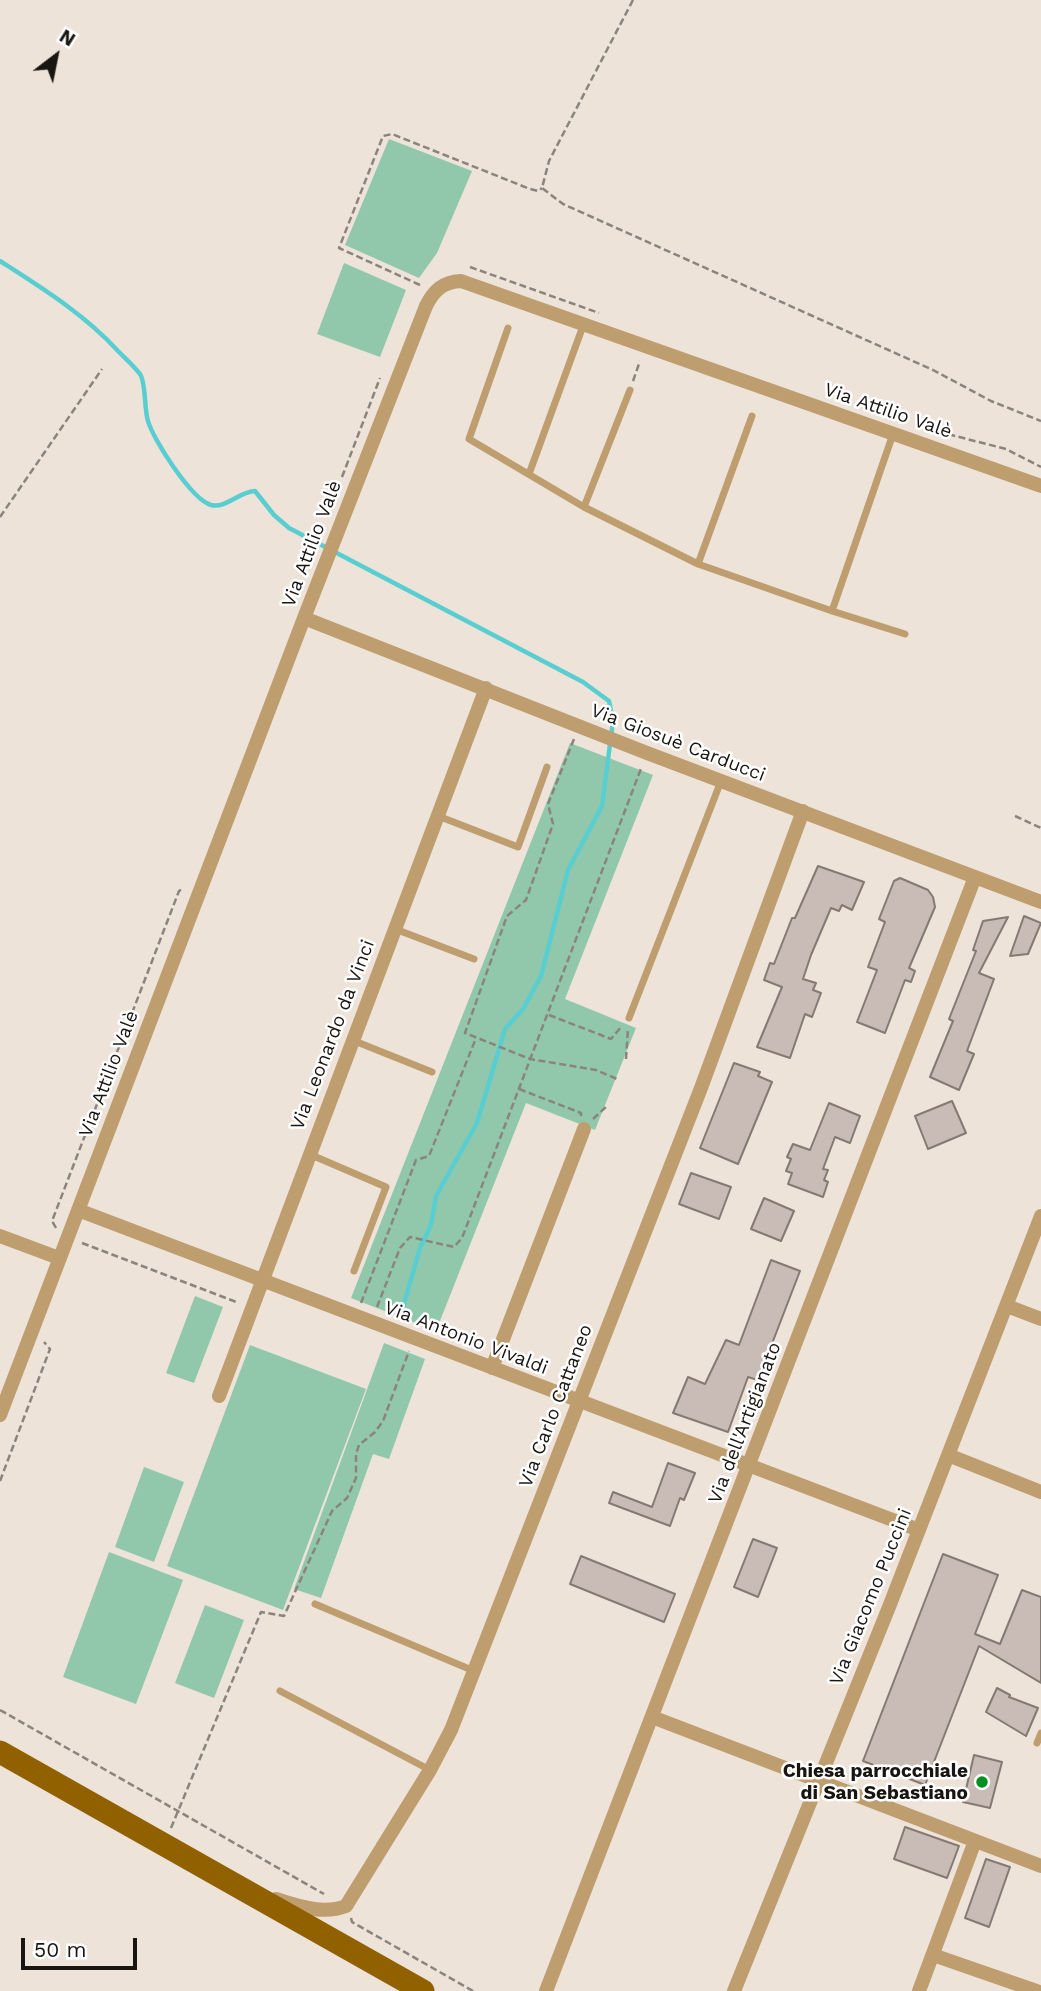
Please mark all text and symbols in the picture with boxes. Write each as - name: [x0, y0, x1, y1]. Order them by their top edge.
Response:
- north arrow: [21, 21, 91, 91]
- text: N: [55, 24, 79, 51]
- street label: Via Attilio Valè: [821, 378, 955, 444]
- street label: Via Attilio Valè: [277, 478, 347, 610]
- street label: Via Giosuè Carducci: [587, 699, 769, 787]
- street label: Via Leonardo da Vinci: [286, 937, 380, 1133]
- street label: Via Attilio Valè: [74, 1008, 144, 1140]
- street label: Via Antonio Vivaldi: [381, 1296, 551, 1380]
- street label: Via Carlo Cattaneo: [514, 1321, 598, 1491]
- street label: Via dell'Artigianato: [704, 1339, 786, 1507]
- street label: Via Giacomo Puccini: [825, 1505, 917, 1689]
- place label: Chiesa parrocchiale di San Sebastiano: [783, 1760, 968, 1804]
- marker: Chiesa parrocchiale di San Sebastiano: [974, 1774, 990, 1790]
- scale bar: [24, 1924, 140, 1968]
- text: 50 m: [34, 1937, 86, 1962]

